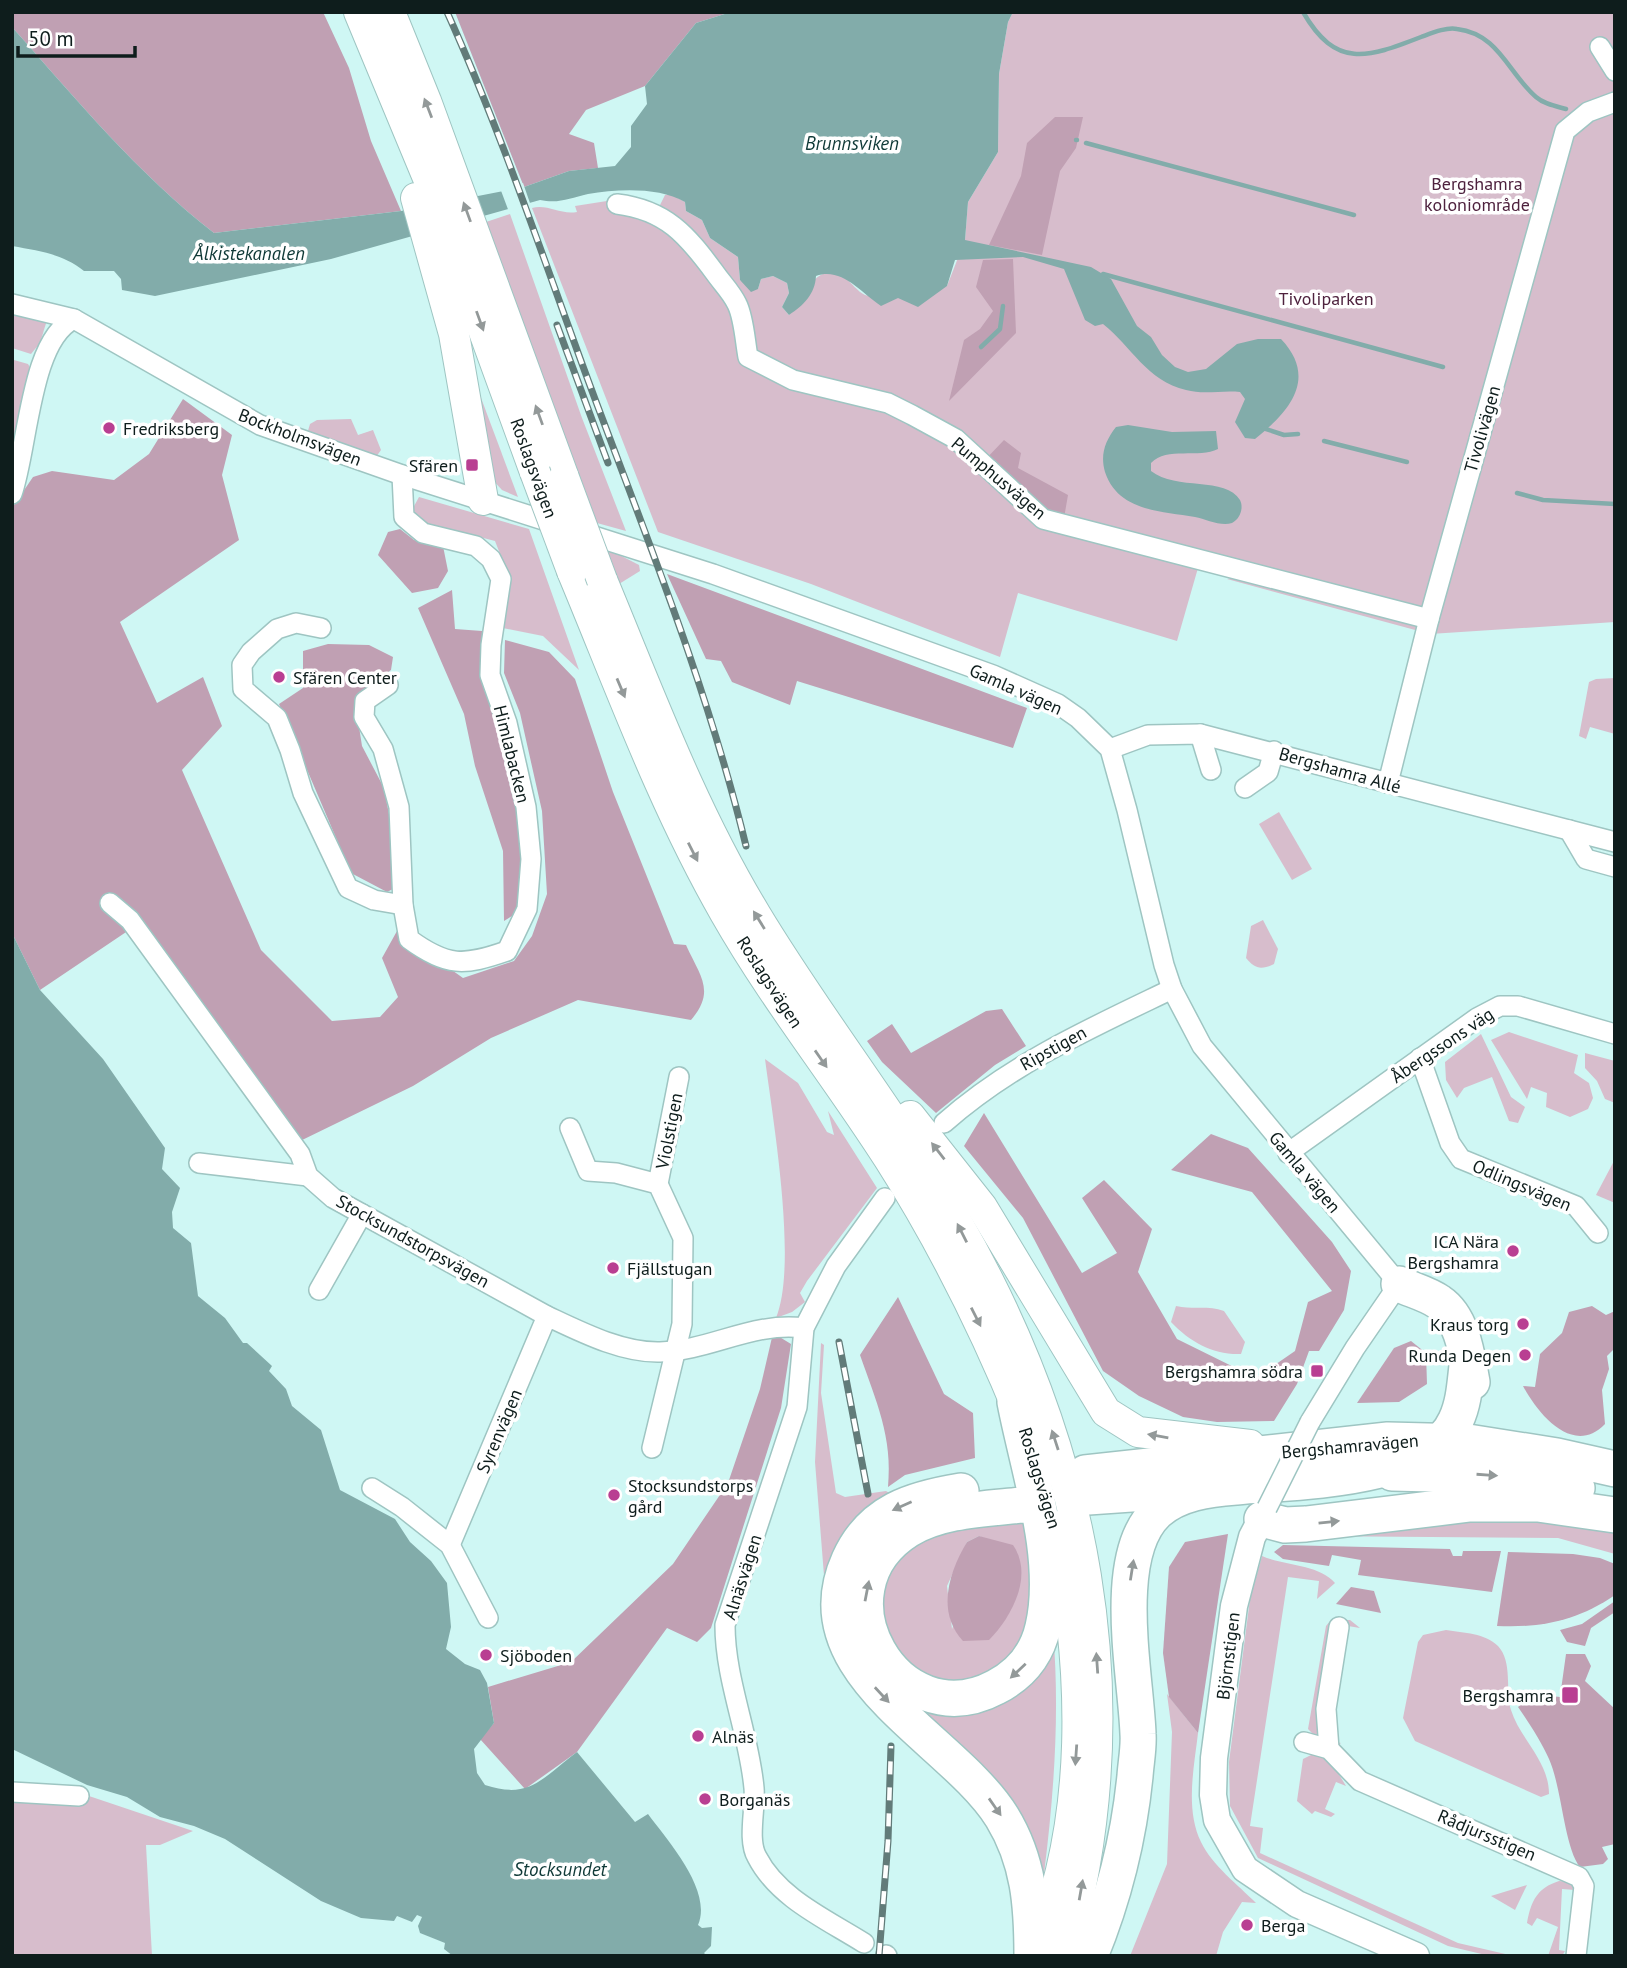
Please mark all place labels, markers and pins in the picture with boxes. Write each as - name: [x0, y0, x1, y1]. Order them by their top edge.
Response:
- place label: Fredriksberg: [123, 417, 219, 440]
- marker: Fredriksberg: [101, 420, 117, 436]
- place label: Sfären: [409, 454, 458, 477]
- marker: Sfären: [464, 457, 480, 473]
- place label: Sfären Center: [293, 666, 397, 689]
- marker: Sfären Center: [271, 669, 287, 685]
- place label: ICA Nära Bergshamra: [1408, 1230, 1499, 1274]
- marker: ICA Nära Bergshamra: [1505, 1243, 1521, 1259]
- place label: Fjällstugan: [627, 1257, 712, 1280]
- marker: Fjällstugan: [605, 1260, 621, 1276]
- place label: Kraus torg: [1430, 1313, 1509, 1336]
- marker: Kraus torg: [1515, 1316, 1531, 1332]
- place label: Runda Degen: [1408, 1344, 1511, 1367]
- marker: Runda Degen: [1517, 1347, 1533, 1363]
- place label: Bergshamra södra: [1165, 1360, 1303, 1383]
- marker: Bergshamra södra: [1309, 1363, 1325, 1379]
- place label: Stocksundstorps gård: [628, 1474, 753, 1518]
- marker: Stocksundstorps gård: [606, 1487, 622, 1503]
- place label: Sjöboden: [500, 1644, 572, 1667]
- marker: Sjöboden: [478, 1647, 494, 1663]
- place label: Bergshamra: [1463, 1684, 1554, 1707]
- marker: Bergshamra: [1560, 1685, 1580, 1705]
- place label: Alnäs: [712, 1725, 754, 1748]
- marker: Alnäs: [690, 1728, 706, 1744]
- place label: Borganäs: [719, 1788, 790, 1811]
- marker: Borganäs: [697, 1791, 713, 1807]
- place label: Berga: [1261, 1914, 1305, 1937]
- marker: Berga: [1239, 1917, 1255, 1933]

